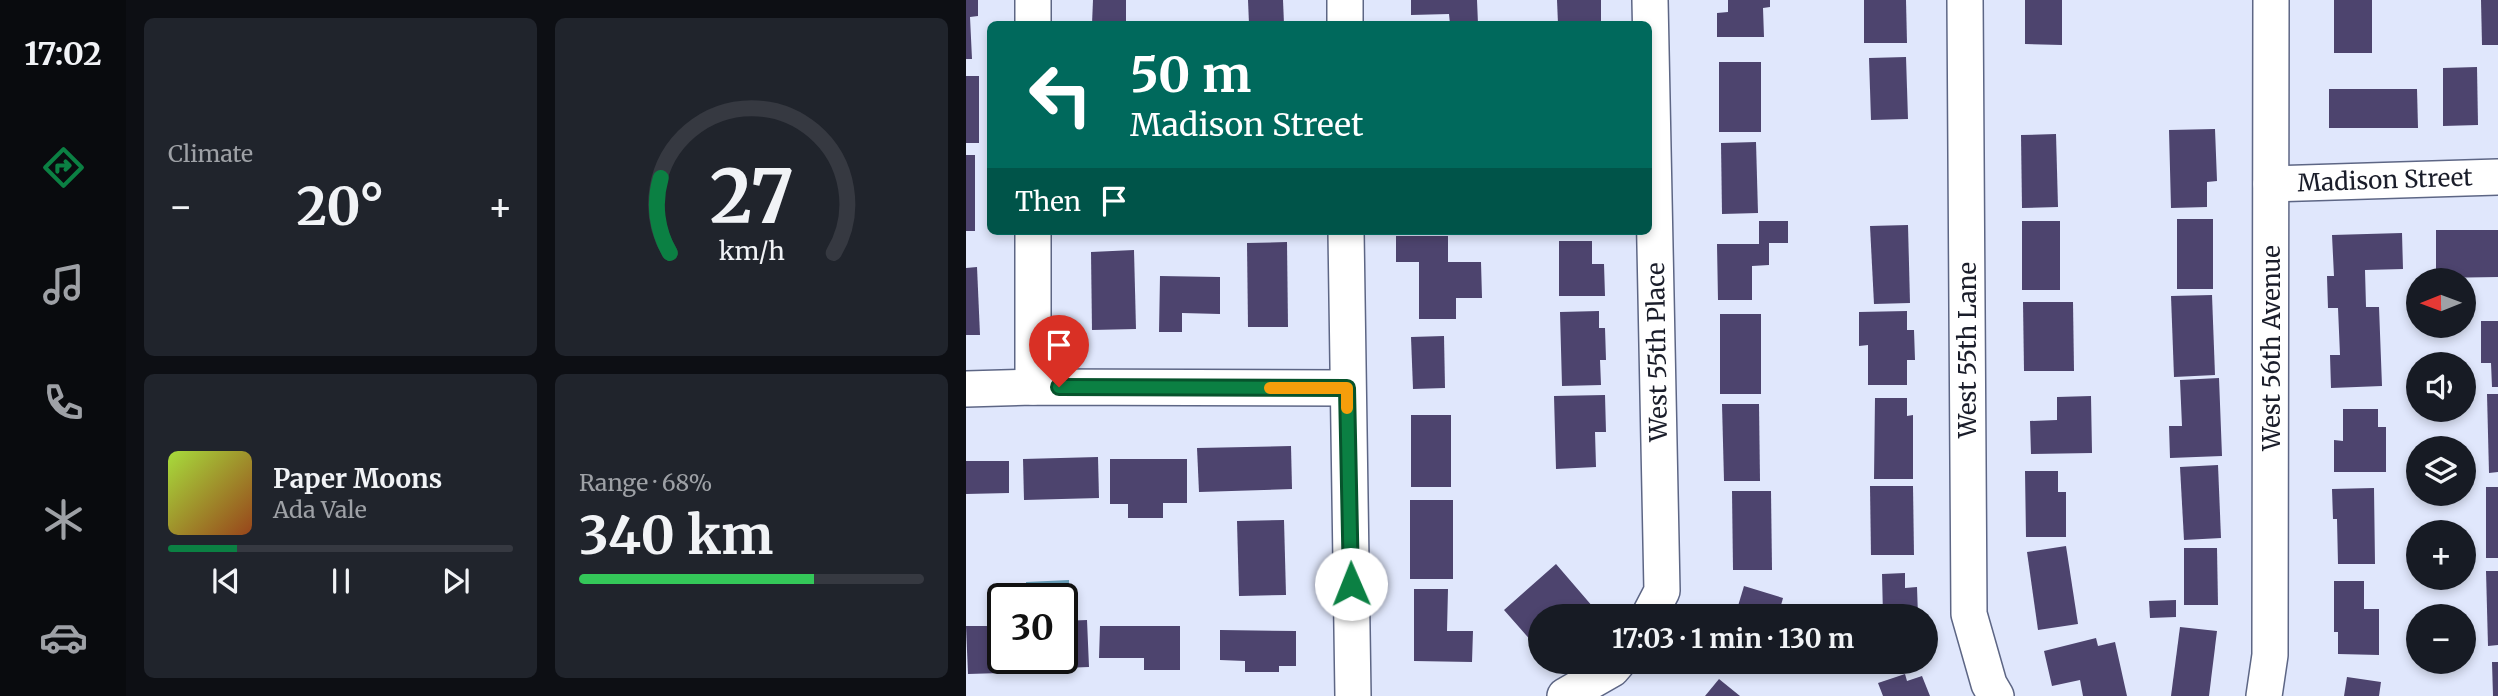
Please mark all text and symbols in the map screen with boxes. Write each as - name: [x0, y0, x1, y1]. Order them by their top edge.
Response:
- text: 17:02: [24, 34, 102, 74]
- text: 50 m: [1130, 44, 1251, 105]
- icon: left: [1015, 49, 1106, 140]
- text: Madison Street: [1130, 105, 1363, 145]
- text: Climate: [168, 139, 253, 168]
- icon: directions: [39, 143, 88, 192]
- text: 27: [709, 151, 794, 243]
- street label: Madison Street: [2297, 161, 2474, 199]
- text: 20°: [296, 174, 385, 239]
- icon: arrive: [1095, 182, 1133, 220]
- text: −: [168, 183, 193, 230]
- text: +: [488, 183, 513, 230]
- text: Then: [1015, 185, 1081, 218]
- text: km/h: [718, 235, 785, 267]
- street label: West 56th Avenue: [2256, 245, 2287, 452]
- icon: music: [39, 260, 88, 309]
- street label: West 55th Place: [1640, 262, 1674, 443]
- street label: West 55th Lane: [1952, 262, 1983, 439]
- north arrow: [2406, 268, 2476, 338]
- map controls: [2406, 268, 2476, 674]
- pin: [1029, 315, 1089, 387]
- icon: arrive: [1040, 326, 1078, 364]
- button: sound: [2406, 352, 2476, 422]
- icon: phone: [39, 378, 88, 427]
- button: layers: [2406, 436, 2476, 506]
- text: Paper Moons: [273, 462, 442, 495]
- text: Range · 68%: [579, 468, 712, 497]
- icon: climate: [39, 495, 88, 544]
- text: Ada Vale: [273, 495, 367, 524]
- text: 340 km: [579, 503, 773, 568]
- button: +: [2406, 520, 2476, 590]
- position arrow: [1314, 547, 1388, 621]
- icon: previous: [207, 562, 245, 600]
- icon: pause: [322, 562, 360, 600]
- icon: next: [437, 562, 475, 600]
- speed limit sign: 30: [987, 583, 1078, 674]
- button: −: [2406, 604, 2476, 674]
- icon: car: [39, 613, 88, 662]
- text: 17:03 · 1 min · 130 m: [1612, 622, 1854, 655]

